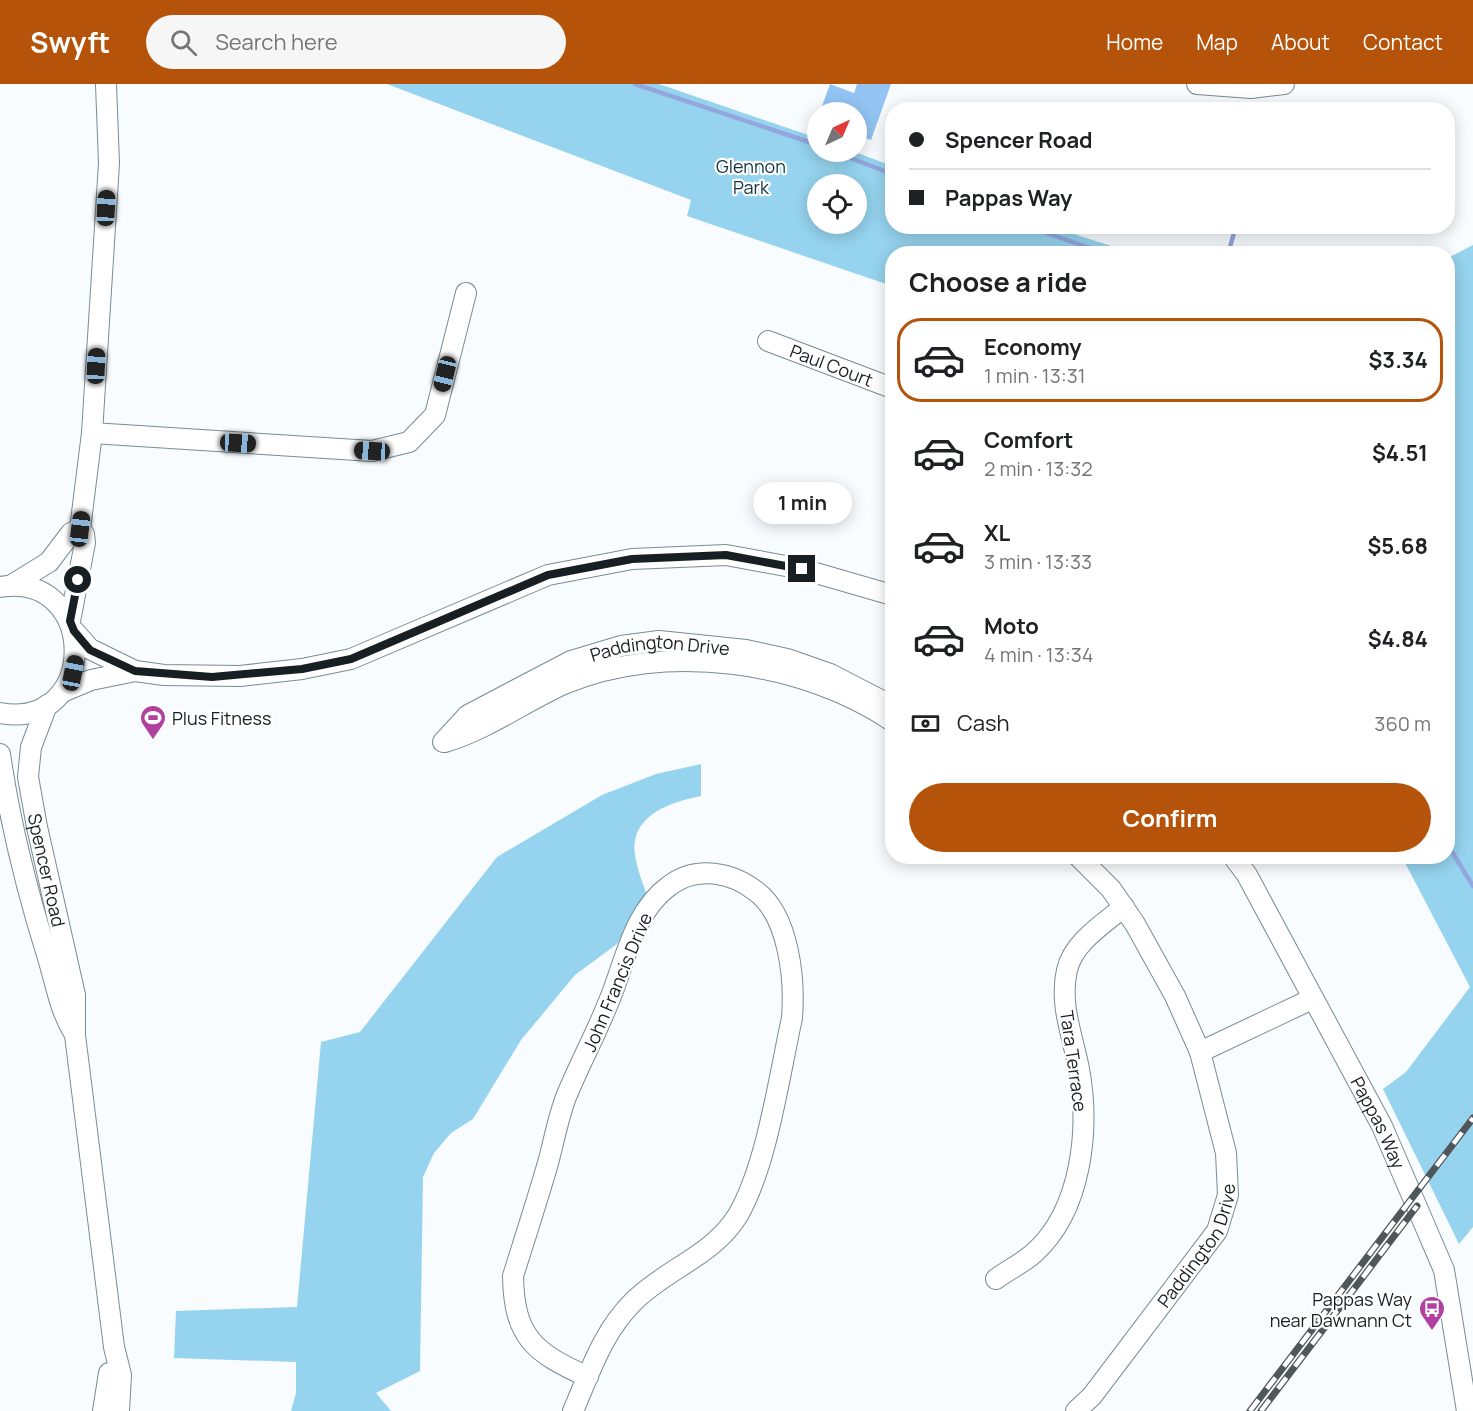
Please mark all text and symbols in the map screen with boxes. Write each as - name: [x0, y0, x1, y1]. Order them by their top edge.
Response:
- search box: [146, 15, 566, 69]
- text: Swyft: [30, 23, 110, 61]
- icon: search: [167, 26, 200, 59]
- text: Search here: [215, 27, 338, 57]
- text: Home: [1106, 28, 1163, 56]
- text: Map: [1196, 28, 1238, 56]
- text: About: [1271, 28, 1330, 56]
- text: Contact: [1363, 28, 1443, 56]
- north arrow: [807, 102, 867, 162]
- map controls: [807, 102, 867, 234]
- text: Spencer Road: [945, 125, 1093, 155]
- park label: Glennon Park: [716, 154, 786, 199]
- button: locate: [807, 174, 867, 234]
- text: Pappas Way: [945, 183, 1072, 213]
- car: [96, 190, 116, 226]
- text: Choose a ride: [909, 263, 1087, 300]
- text: Economy: [984, 332, 1082, 362]
- icon: car: [912, 333, 966, 387]
- street label: Paul Court: [787, 338, 876, 392]
- text: $3.34: [1369, 345, 1428, 375]
- car: [86, 348, 106, 384]
- car: [432, 354, 458, 394]
- text: 1 min · 13:31: [984, 362, 1086, 389]
- text: Comfort: [984, 425, 1073, 455]
- icon: car: [912, 426, 966, 480]
- car: [220, 433, 256, 453]
- text: $4.51: [1372, 438, 1428, 468]
- car: [354, 441, 390, 461]
- text: 2 min · 13:32: [984, 455, 1093, 482]
- callout: 1 min: [752, 482, 852, 524]
- text: 1 min: [778, 489, 827, 516]
- car: [69, 510, 91, 548]
- text: XL: [984, 518, 1010, 548]
- icon: car: [912, 519, 966, 573]
- text: $5.68: [1367, 531, 1428, 561]
- text: 3 min · 13:33: [984, 548, 1092, 575]
- route end: [788, 555, 815, 582]
- route start: [64, 566, 91, 593]
- text: Moto: [984, 611, 1039, 641]
- icon: car: [912, 612, 966, 666]
- text: $4.84: [1368, 624, 1428, 654]
- street label: Paddington Drive: [587, 629, 731, 667]
- text: 4 min · 13:34: [984, 641, 1094, 668]
- car: [61, 654, 85, 692]
- sports icon: Plus Fitness: [138, 703, 168, 741]
- place label: Plus Fitness: [172, 706, 271, 730]
- icon: cash: [909, 707, 942, 740]
- text: Cash: [957, 708, 1010, 738]
- text: 360 m: [1374, 710, 1431, 737]
- button: Confirm: [909, 783, 1431, 852]
- street label: Spencer Road: [23, 811, 71, 929]
- street label: John Francis Drive: [577, 909, 657, 1055]
- street label: Tara Terrace: [1055, 1009, 1093, 1113]
- street label: Pappas Way: [1346, 1072, 1411, 1173]
- street label: Paddington Drive: [1152, 1183, 1240, 1312]
- place label: Pappas Way near Dawnann Ct: [1270, 1287, 1413, 1332]
- bus stop icon: Pappas Way near Dawnann Ct: [1417, 1294, 1447, 1332]

